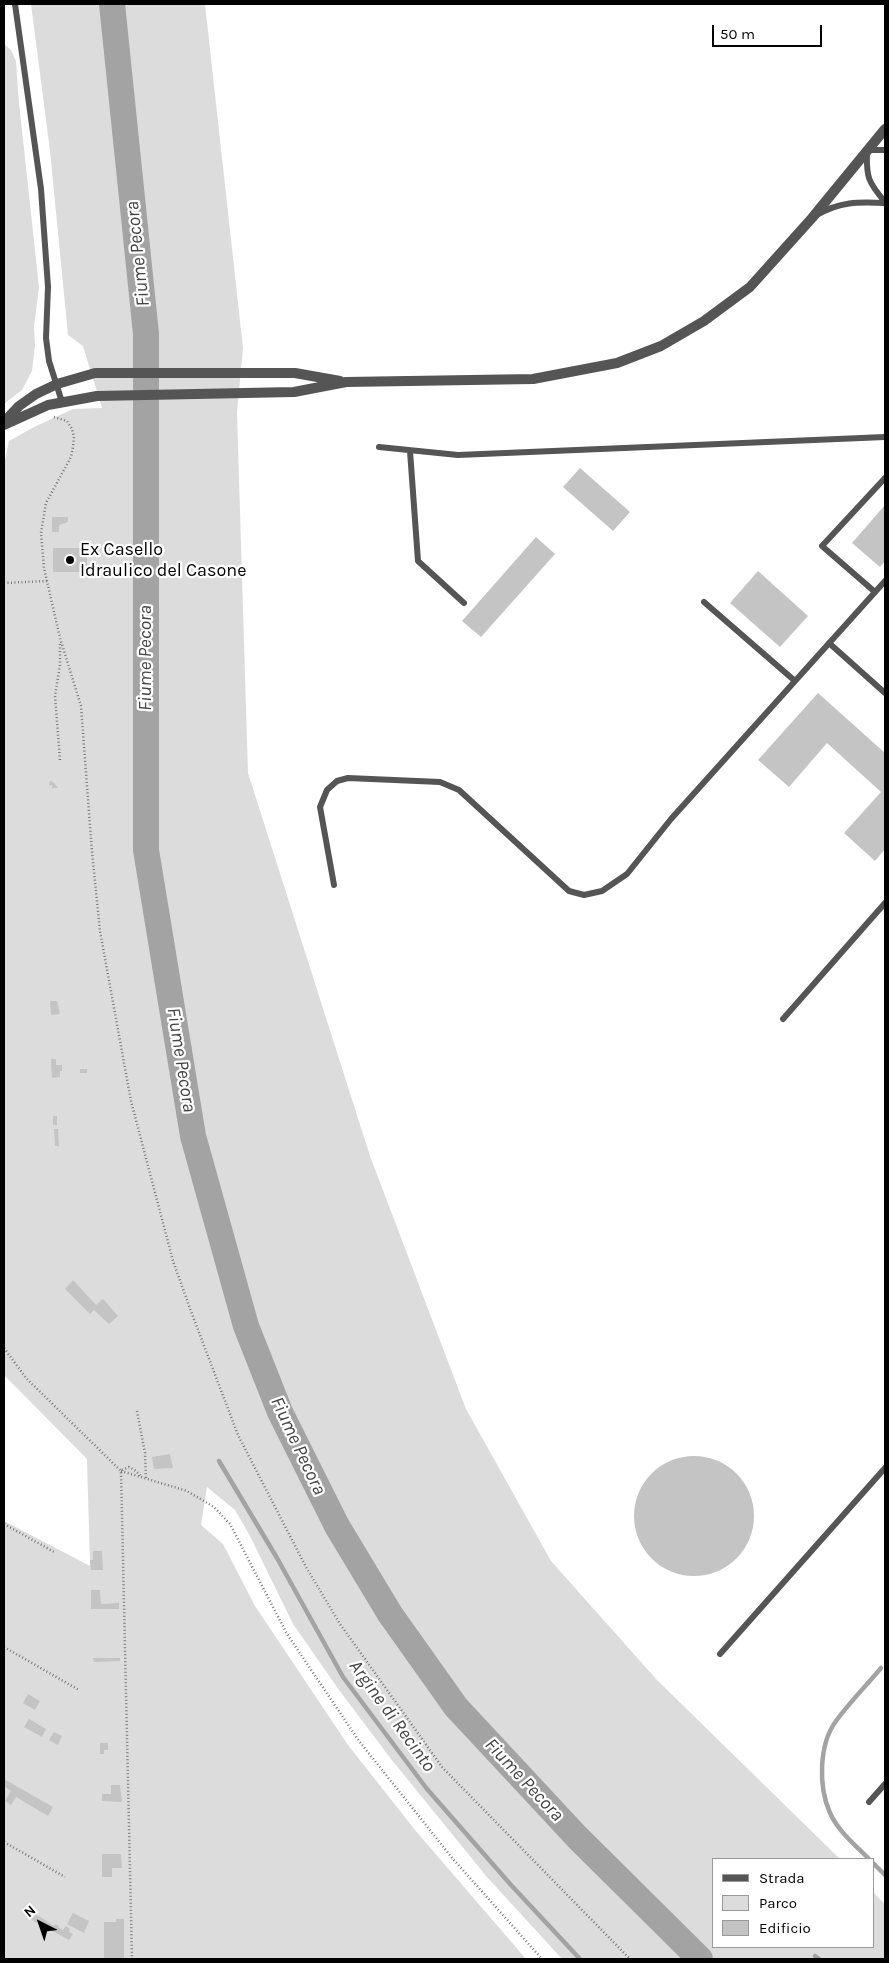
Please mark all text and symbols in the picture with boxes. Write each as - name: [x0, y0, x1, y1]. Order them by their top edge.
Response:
- scale bar: [714, 15, 824, 47]
- text: 50 m: [720, 25, 755, 43]
- water label: Fiume Pecora: [121, 200, 155, 308]
- place label: Ex Casello Idraulico del Casone: [80, 539, 246, 582]
- marker: Ex Casello Idraulico del Casone: [64, 554, 76, 566]
- water label: Fiume Pecora: [135, 605, 157, 711]
- water label: Fiume Pecora: [161, 1006, 201, 1114]
- water label: Fiume Pecora: [265, 1393, 331, 1499]
- water label: Argine di Recinto: [344, 1656, 440, 1776]
- water label: Fiume Pecora: [480, 1734, 568, 1826]
- legend: [712, 1858, 874, 1948]
- text: Strada: [759, 1869, 805, 1887]
- text: Parco: [759, 1894, 797, 1912]
- north arrow: [15, 1898, 65, 1948]
- text: N: [20, 1902, 39, 1921]
- text: Edificio: [759, 1919, 811, 1937]

